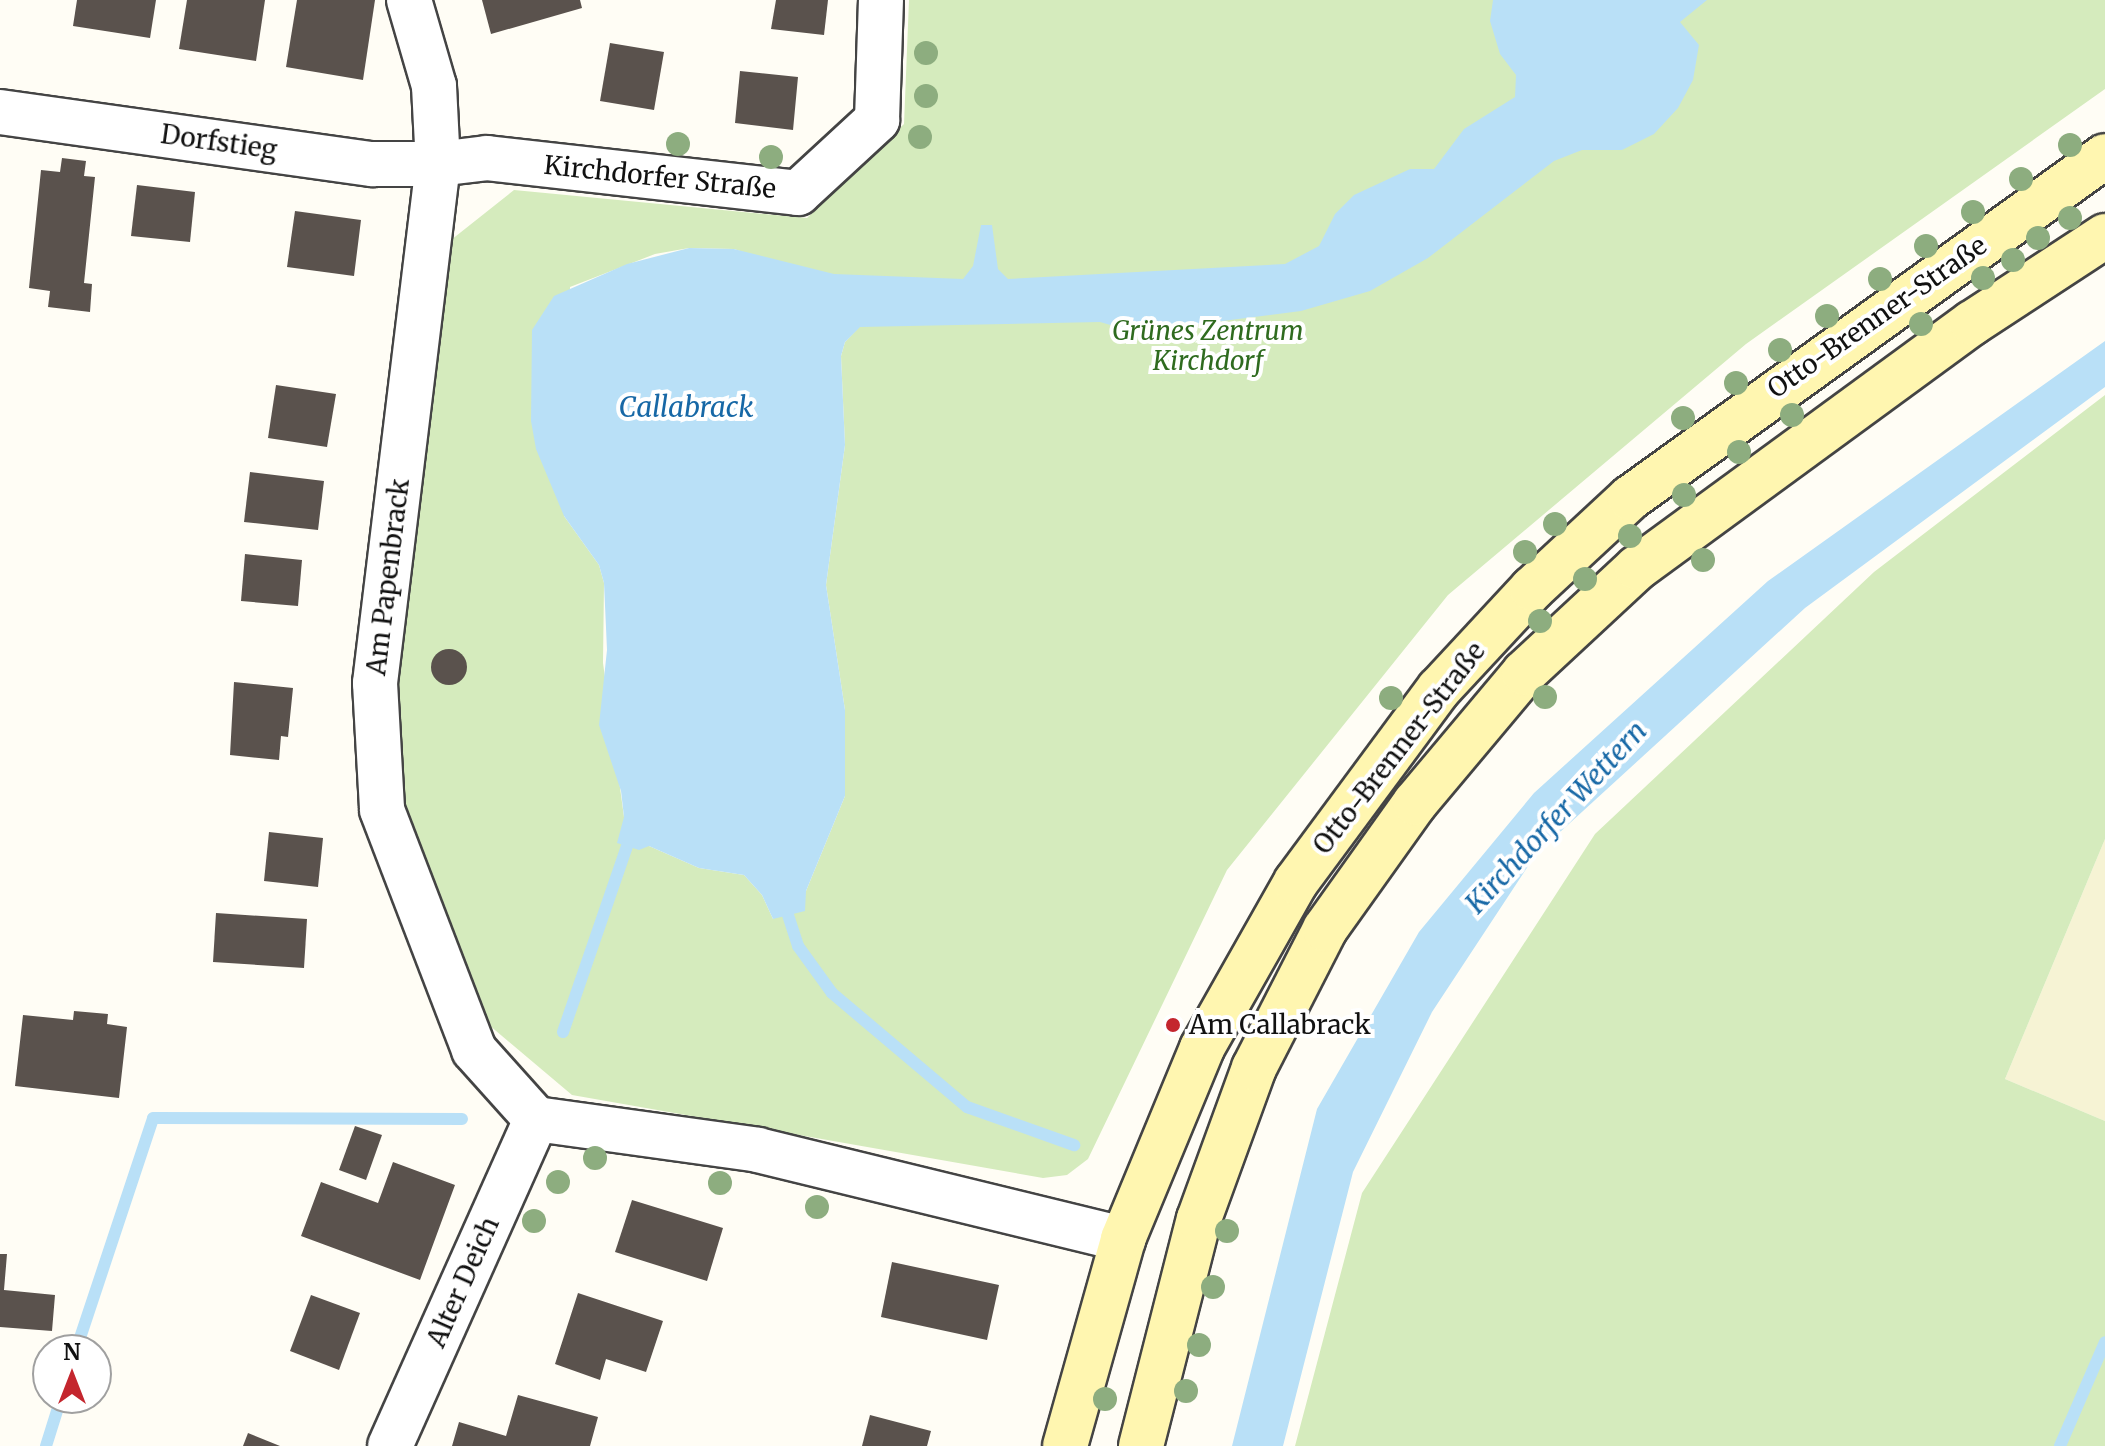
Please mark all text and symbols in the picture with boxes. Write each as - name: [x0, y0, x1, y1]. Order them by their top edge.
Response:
- street label: Dorfstieg: [159, 118, 279, 166]
- street label: Kirchdorfer Straße: [542, 149, 778, 205]
- street label: Otto-Brenner-Straße: [1762, 230, 1992, 404]
- park label: Grünes Zentrum Kirchdorf: [1112, 315, 1304, 376]
- water label: Callabrack: [619, 390, 753, 424]
- street label: Am Papenbrack: [360, 477, 416, 677]
- street label: Otto-Brenner-Straße: [1307, 636, 1491, 860]
- water label: Kirchdorfer Wettern: [1458, 714, 1654, 920]
- place label: Am Callabrack: [1189, 1009, 1371, 1041]
- marker: Am Callabrack: [1164, 1016, 1182, 1034]
- street label: Alter Deich: [420, 1212, 506, 1352]
- north arrow: [32, 1334, 112, 1414]
- text: N: [63, 1338, 81, 1366]

